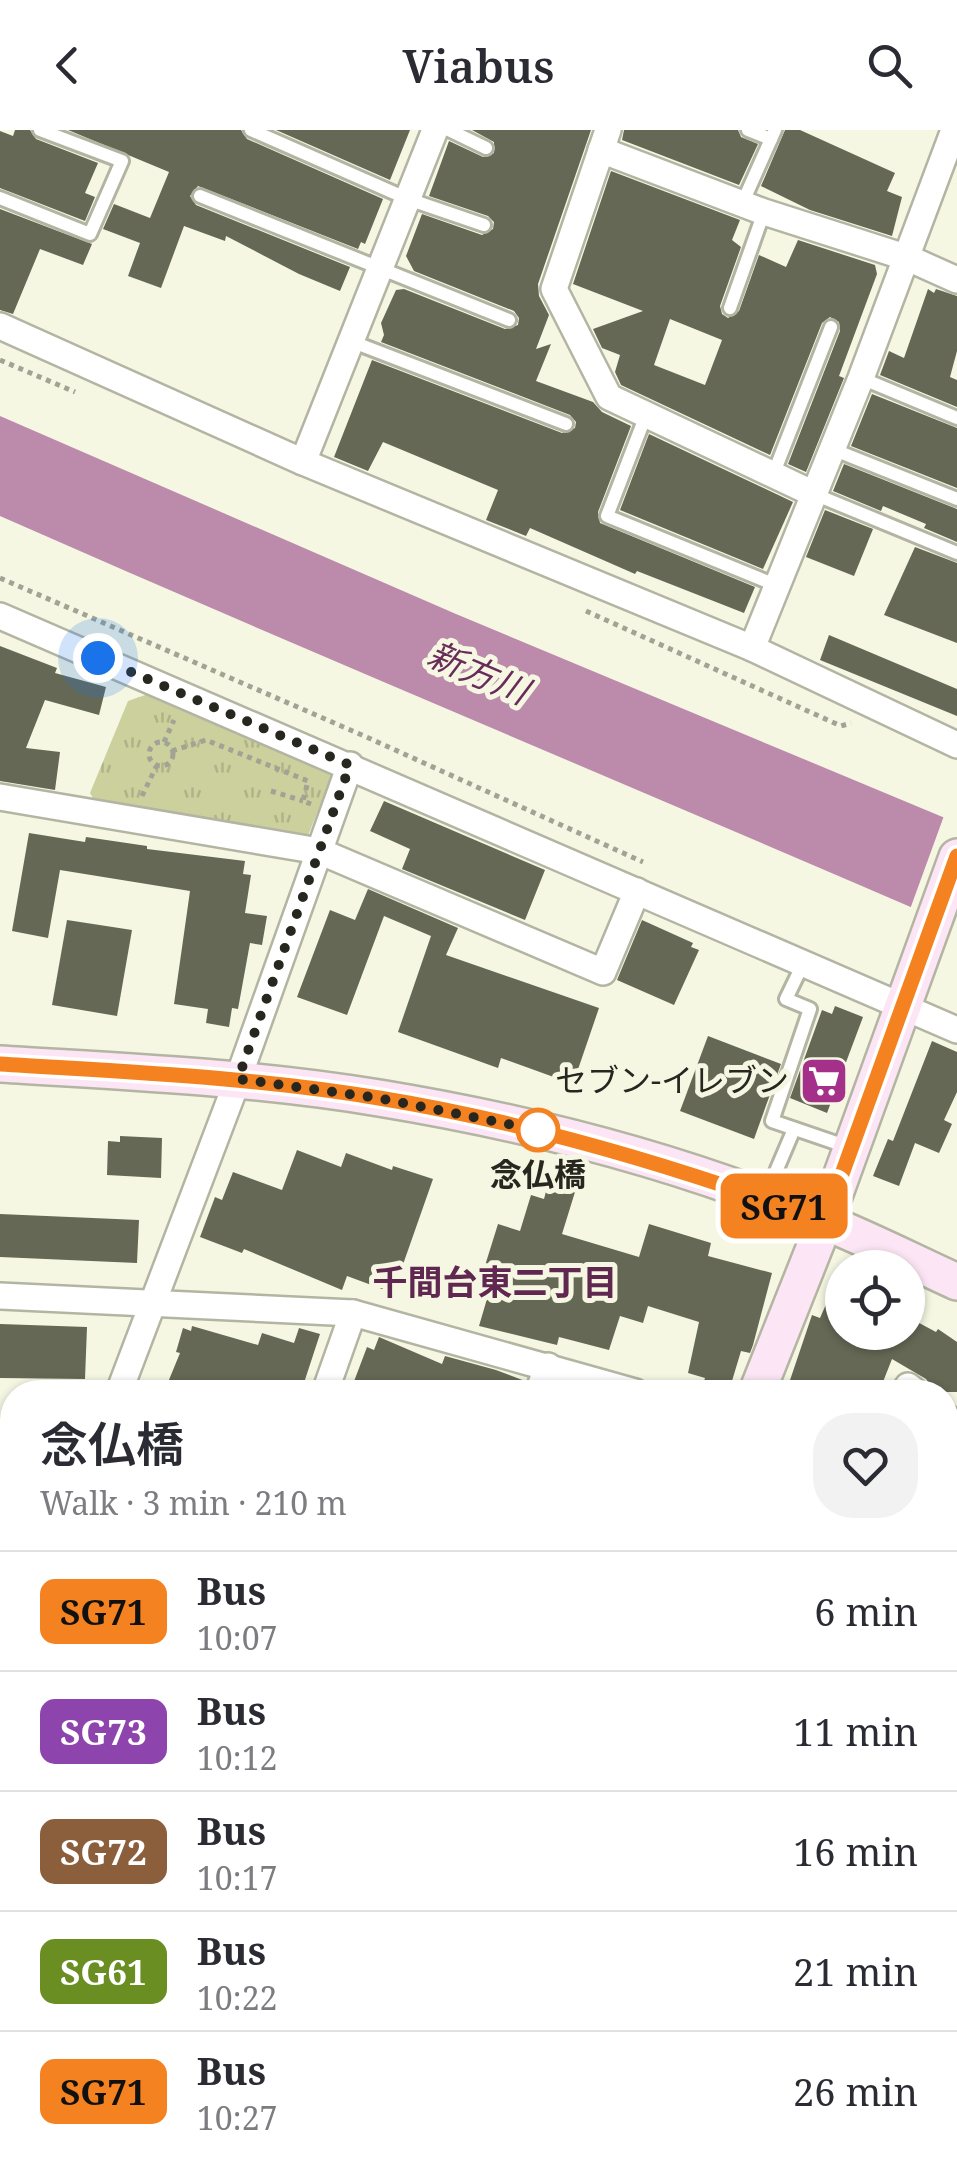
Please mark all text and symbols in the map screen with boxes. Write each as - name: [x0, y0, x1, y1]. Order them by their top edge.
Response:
- text: Viabus: [403, 35, 554, 96]
- icon: back: [40, 38, 95, 93]
- icon: search: [862, 38, 917, 93]
- water label: 新方川: [421, 629, 540, 715]
- your location: [73, 633, 123, 683]
- supermarket icon: セブン-イレブン: [798, 1055, 850, 1107]
- place label: セブン-イレブン: [555, 1058, 789, 1101]
- marker: 念仏橋: [517, 1109, 559, 1151]
- place label: 念仏橋: [490, 1152, 586, 1195]
- line badge: SG71: [714, 1174, 854, 1238]
- text: SG71: [741, 1183, 827, 1230]
- map controls: [825, 1250, 925, 1350]
- button: locate: [825, 1250, 925, 1350]
- district label: 千間台東二丁目: [372, 1258, 618, 1305]
- text: 念仏橋: [40, 1411, 184, 1476]
- button: heart: [813, 1413, 918, 1518]
- text: Walk · 3 min · 210 m: [40, 1481, 347, 1524]
- text: Bus: [197, 1564, 266, 1616]
- text: 6 min: [814, 1585, 918, 1637]
- text: SG71: [60, 1588, 147, 1635]
- text: 10:07: [197, 1616, 277, 1659]
- text: Bus: [197, 1684, 266, 1736]
- text: 11 min: [793, 1705, 918, 1757]
- text: SG73: [60, 1708, 147, 1755]
- text: 10:12: [197, 1736, 277, 1779]
- text: Bus: [197, 1804, 266, 1856]
- text: 16 min: [793, 1825, 918, 1877]
- text: SG72: [60, 1828, 147, 1875]
- text: 10:17: [197, 1856, 277, 1899]
- text: Bus: [197, 1924, 266, 1976]
- text: 21 min: [793, 1945, 918, 1997]
- text: SG61: [60, 1948, 147, 1995]
- text: 10:22: [197, 1976, 277, 2019]
- text: Bus: [197, 2044, 266, 2096]
- text: 26 min: [793, 2065, 918, 2117]
- text: SG71: [60, 2068, 147, 2115]
- text: 10:27: [197, 2096, 277, 2139]

